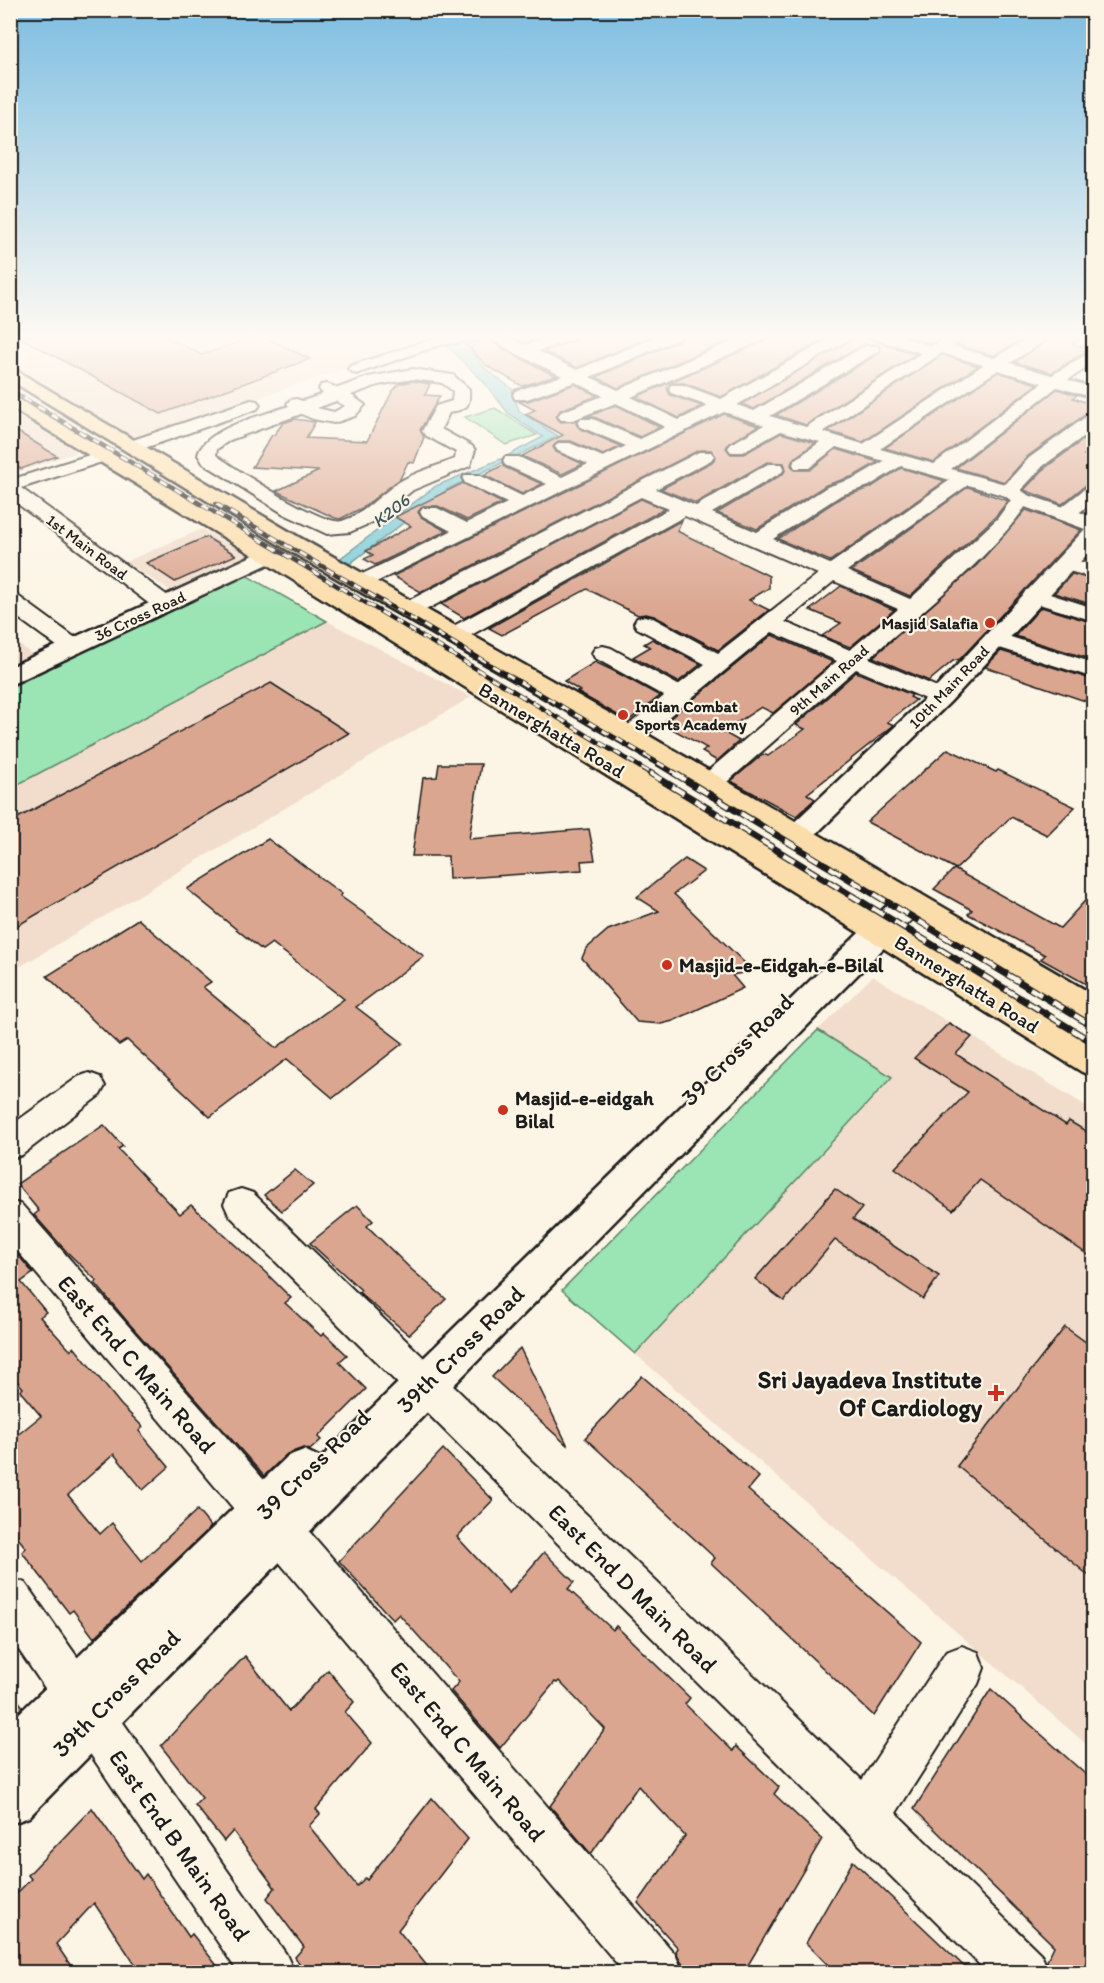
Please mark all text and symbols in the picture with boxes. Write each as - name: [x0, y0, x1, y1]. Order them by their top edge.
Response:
- water label: K206: [368, 489, 415, 532]
- street label: 1st Main Road: [43, 510, 132, 584]
- street label: 36 Cross Road: [91, 586, 189, 645]
- place label: Masjid Salafia: [881, 614, 978, 634]
- marker: Masjid Salafia: [983, 616, 997, 630]
- street label: 9th Main Road: [785, 640, 873, 720]
- street label: 10th Main Road: [905, 641, 993, 732]
- street label: Bannerghatta Road: [474, 677, 630, 783]
- place label: Indian Combat Sports Academy: [635, 697, 747, 735]
- marker: Indian Combat Sports Academy: [616, 708, 630, 722]
- street label: Bannerghatta Road: [890, 930, 1044, 1038]
- place label: Masjid-e-Eidgah-e-Bilal: [679, 953, 884, 978]
- marker: Masjid-e-Eidgah-e-Bilal: [660, 958, 674, 972]
- street label: 39 Cross Road: [675, 987, 799, 1111]
- place label: Masjid-e-eidgah Bilal: [515, 1086, 654, 1133]
- marker: Masjid-e-eidgah Bilal: [496, 1103, 510, 1117]
- street label: East End C Main Road: [52, 1269, 222, 1459]
- street label: 39th Cross Road: [390, 1279, 530, 1419]
- place label: Sri Jayadeva Institute Of Cardiology: [758, 1365, 983, 1423]
- marker: Sri Jayadeva Institute Of Cardiology: [987, 1384, 1005, 1402]
- street label: 39 Cross Road: [250, 1402, 376, 1526]
- street label: East End D Main Road: [542, 1497, 724, 1679]
- street label: 39th Cross Road: [46, 1623, 186, 1763]
- street label: East End C Main Road: [384, 1655, 552, 1847]
- street label: East End B Main Road: [103, 1744, 257, 1946]

